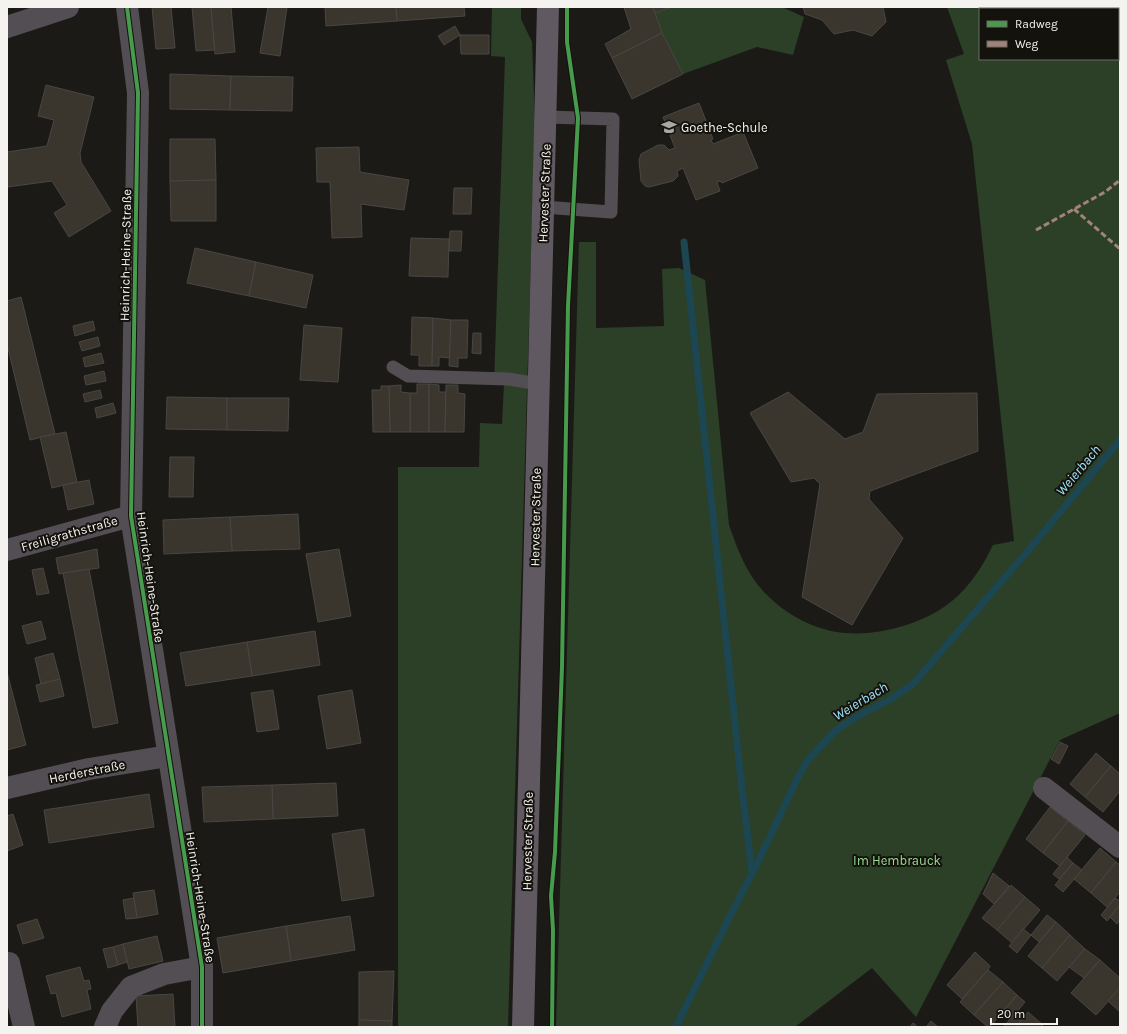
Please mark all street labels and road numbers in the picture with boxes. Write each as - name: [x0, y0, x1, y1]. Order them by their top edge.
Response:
- street label: Hervester Straße: [535, 143, 554, 243]
- street label: Heinrich-Heine-Straße: [117, 188, 134, 321]
- street label: Hervester Straße: [527, 467, 544, 566]
- street label: Heinrich-Heine-Straße: [134, 511, 167, 644]
- street label: Freiligrathstraße: [19, 512, 119, 554]
- street label: Herderstraße: [48, 757, 127, 786]
- street label: Hervester Straße: [519, 791, 536, 890]
- street label: Heinrich-Heine-Straße: [183, 831, 218, 964]

